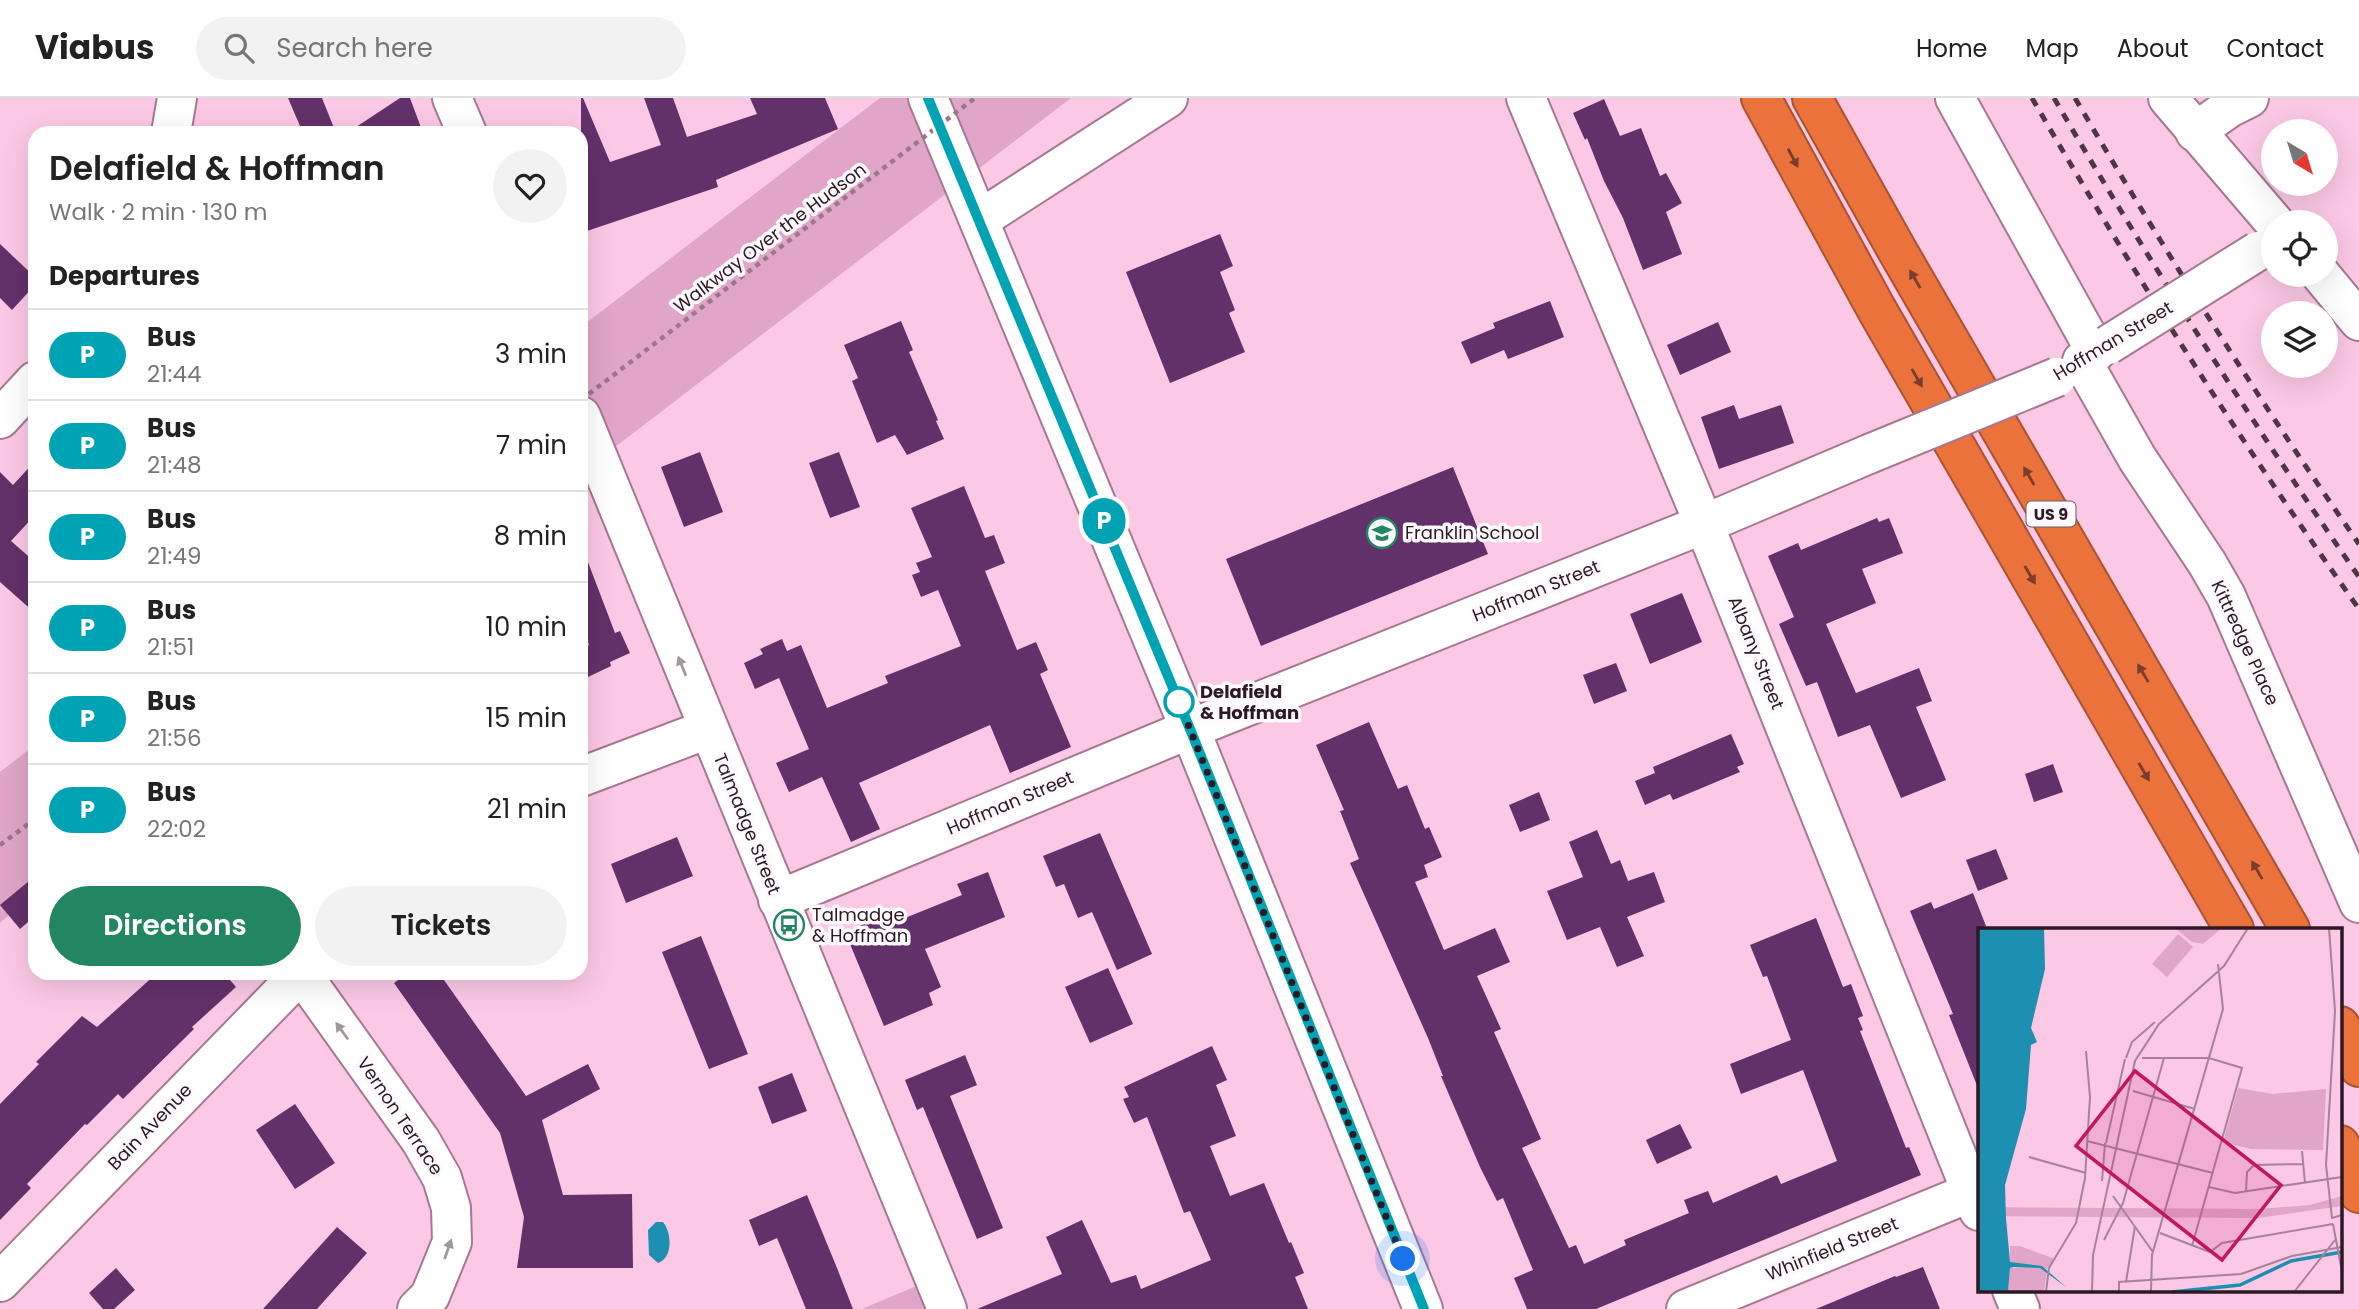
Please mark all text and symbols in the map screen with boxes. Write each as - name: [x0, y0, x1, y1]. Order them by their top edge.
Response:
- search box: [196, 17, 686, 80]
- text: Viabus: [35, 24, 154, 71]
- icon: search: [220, 29, 258, 67]
- text: Search here: [276, 30, 433, 66]
- text: Home: [1916, 32, 1988, 65]
- text: Map: [2026, 32, 2079, 65]
- text: About: [2117, 32, 2188, 65]
- text: Contact: [2226, 32, 2324, 65]
- north arrow: [2261, 119, 2338, 196]
- map controls: [2261, 119, 2338, 378]
- text: Delafield & Hoffman: [49, 145, 385, 192]
- button: heart: [493, 149, 567, 223]
- one-way arrow: [1787, 149, 1799, 168]
- street label: Walkway Over the Hudson: [668, 157, 871, 318]
- text: Walk · 2 min · 130 m: [49, 196, 267, 228]
- button: locate: [2261, 210, 2338, 287]
- text: Departures: [49, 258, 200, 294]
- one-way arrow: [1909, 270, 1921, 289]
- street label: Hoffman Street: [2048, 295, 2177, 386]
- button: layers: [2261, 301, 2338, 378]
- text: Bus: [147, 319, 196, 355]
- text: 3 min: [495, 336, 567, 372]
- text: P: [80, 338, 95, 371]
- text: 21:44: [147, 358, 201, 390]
- one-way arrow: [1910, 368, 1922, 388]
- text: Bus: [147, 410, 196, 446]
- text: 7 min: [496, 427, 567, 463]
- text: P: [80, 429, 95, 462]
- text: 21:48: [147, 449, 201, 481]
- one-way arrow: [2023, 466, 2035, 486]
- line badge: P: [1081, 498, 1127, 544]
- text: Bus: [147, 501, 196, 537]
- road number: US 9: [2026, 502, 2076, 526]
- text: P: [1097, 504, 1111, 537]
- school or university icon: Franklin School: [1365, 516, 1399, 550]
- text: 8 min: [494, 518, 567, 554]
- text: P: [80, 520, 95, 553]
- place label: Franklin School: [1405, 520, 1539, 545]
- text: 21:49: [147, 540, 201, 572]
- street label: Hoffman Street: [1468, 554, 1603, 628]
- one-way arrow: [2024, 565, 2036, 585]
- street label: Kittredge Place: [2205, 576, 2285, 710]
- text: Bus: [147, 592, 196, 628]
- street label: Albany Street: [1722, 592, 1791, 713]
- text: 10 min: [486, 609, 567, 645]
- text: P: [80, 611, 95, 644]
- text: 21:51: [147, 631, 194, 663]
- one-way arrow: [677, 655, 688, 676]
- one-way arrow: [2137, 663, 2149, 683]
- place label: Delafield & Hoffman: [1200, 679, 1299, 725]
- text: Bus: [147, 683, 196, 719]
- marker: Delafield & Hoffman: [1164, 687, 1194, 717]
- text: 15 min: [486, 700, 567, 736]
- text: P: [80, 702, 95, 735]
- text: 21:56: [147, 722, 202, 754]
- street label: Talmadge Street: [708, 750, 787, 898]
- one-way arrow: [2138, 762, 2150, 782]
- street label: Hoffman Street: [943, 765, 1077, 841]
- text: Bus: [147, 774, 196, 810]
- text: 21 min: [487, 791, 567, 827]
- text: P: [80, 793, 95, 826]
- text: 22:02: [147, 813, 206, 845]
- one-way arrow: [2251, 860, 2263, 879]
- button: Directions: [49, 886, 301, 966]
- button: Tickets: [315, 886, 567, 966]
- place label: Talmadge & Hoffman: [812, 902, 908, 948]
- bus stop icon: Talmadge & Hoffman: [772, 908, 806, 942]
- inset map: [1978, 928, 2342, 1292]
- one-way arrow: [335, 1022, 349, 1040]
- street label: Vernon Terrace: [351, 1052, 449, 1180]
- street label: Bain Avenue: [102, 1078, 197, 1175]
- street label: Whinfield Street: [1762, 1211, 1902, 1286]
- one-way arrow: [443, 1239, 454, 1260]
- your location: [1385, 1241, 1420, 1276]

